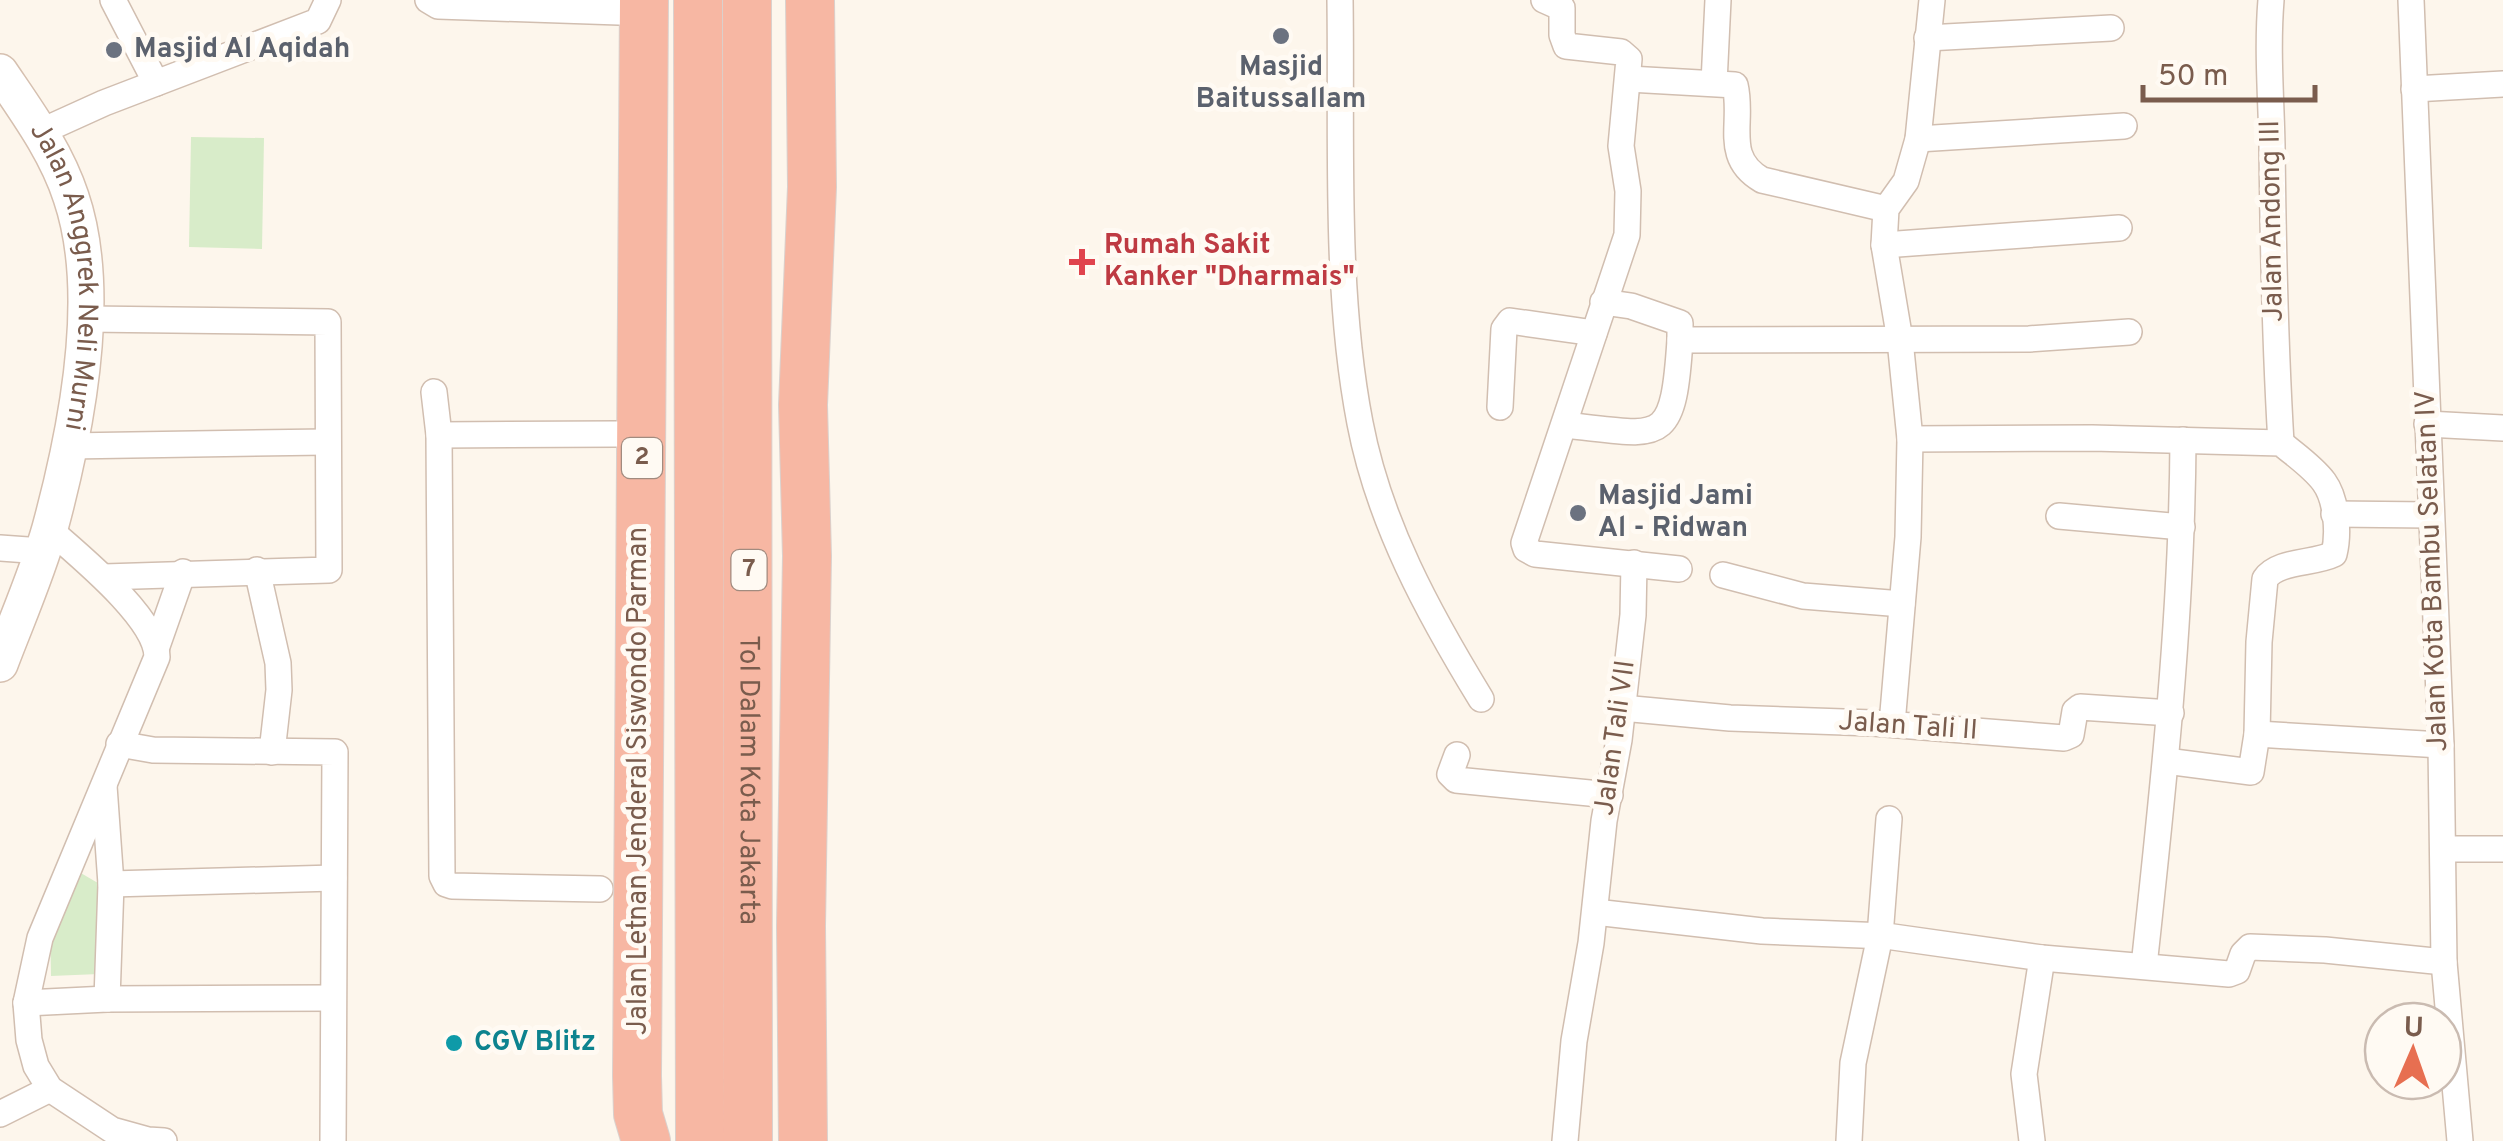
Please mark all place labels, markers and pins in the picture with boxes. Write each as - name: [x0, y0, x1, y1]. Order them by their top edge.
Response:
- marker: Masjid Baitussallam: [1270, 25, 1292, 47]
- place label: Masjid Al Aqidah: [134, 32, 350, 68]
- marker: Masjid Al Aqidah: [103, 39, 125, 61]
- place label: Masjid Baitussallam: [1196, 50, 1366, 118]
- place label: Rumah Sakit Kanker "Dharmais": [1104, 228, 1355, 296]
- marker: Rumah Sakit Kanker "Dharmais": [1069, 249, 1095, 275]
- place label: Masjid Jami Al - Ridwan: [1598, 479, 1753, 547]
- marker: Masjid Jami Al - Ridwan: [1567, 502, 1589, 524]
- place label: CGV Blitz: [474, 1025, 596, 1061]
- marker: CGV Blitz: [443, 1032, 465, 1054]

